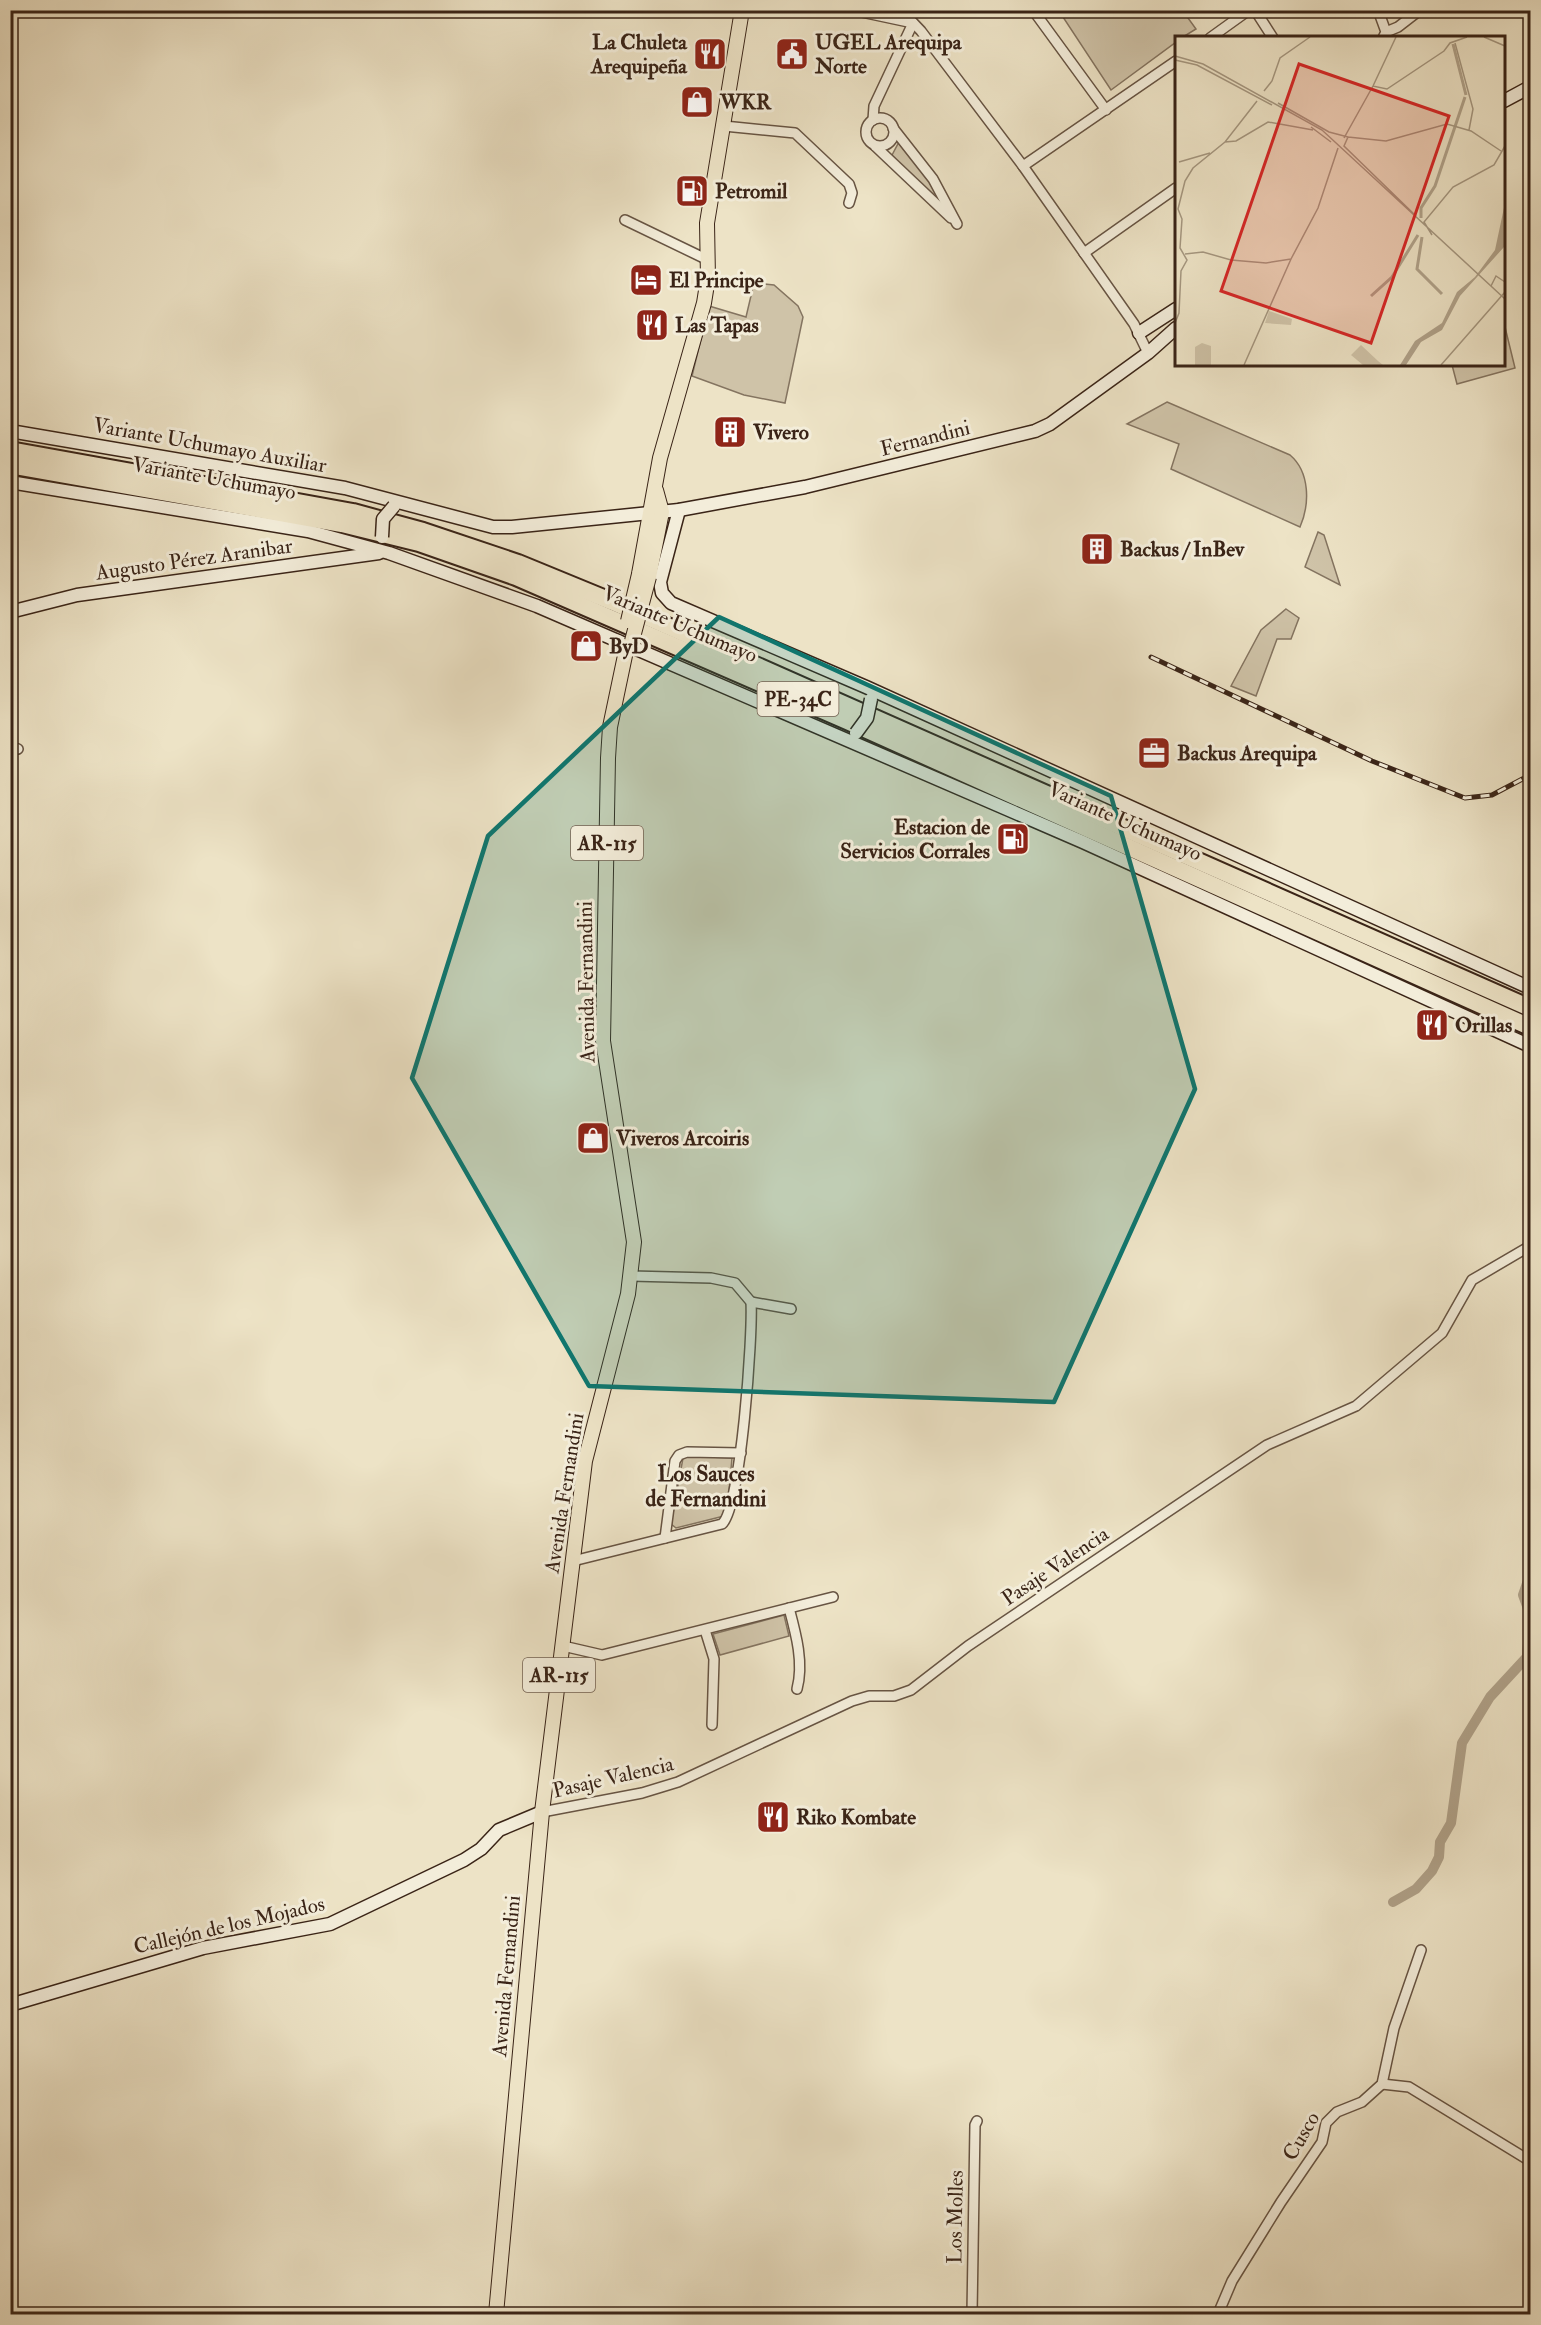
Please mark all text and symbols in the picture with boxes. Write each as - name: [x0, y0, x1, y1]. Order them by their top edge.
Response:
- place label: La Chuleta Arequipeña: [590, 29, 688, 80]
- place label: UGEL Arequipa Norte: [814, 29, 963, 80]
- restaurant icon: La Chuleta Arequipeña: [692, 36, 728, 72]
- public building icon: UGEL Arequipa Norte: [774, 36, 810, 72]
- inset map: [1175, 36, 1505, 366]
- shop icon: WKR: [679, 84, 715, 120]
- place label: WKR: [719, 89, 772, 116]
- fuel station icon: Petromil: [674, 173, 710, 209]
- place label: Petromil: [715, 178, 788, 205]
- hotel icon: El Principe: [628, 262, 664, 298]
- place label: El Principe: [669, 267, 764, 294]
- restaurant icon: Las Tapas: [634, 307, 670, 343]
- place label: Las Tapas: [675, 312, 759, 339]
- street label: Variante Uchumayo Auxiliar: [91, 412, 329, 478]
- building icon: Vivero: [712, 414, 748, 450]
- street label: Fernandini: [877, 414, 973, 463]
- place label: Vivero: [752, 419, 809, 446]
- street label: Variante Uchumayo: [130, 451, 298, 505]
- building icon: Backus / InBev: [1079, 531, 1115, 567]
- street label: Augusto Pérez Aranibar: [93, 532, 294, 587]
- place label: Backus / InBev: [1120, 536, 1245, 563]
- street label: Variante Uchumayo: [598, 580, 761, 669]
- shop icon: ByD: [568, 628, 604, 664]
- place label: ByD: [609, 633, 649, 660]
- road number: PE-34C: [758, 682, 838, 716]
- office icon: Backus Arequipa: [1136, 735, 1172, 771]
- place label: Backus Arequipa: [1177, 740, 1318, 767]
- street label: Variante Uchumayo: [1044, 775, 1206, 867]
- place label: Estacion de Servicios Corrales: [840, 814, 990, 865]
- fuel station icon: Estacion de Servicios Corrales: [995, 821, 1031, 857]
- road number: AR-115: [571, 826, 643, 860]
- street label: Avenida Fernandini: [572, 900, 601, 1064]
- restaurant icon: Orillas: [1414, 1007, 1450, 1043]
- place label: Orillas: [1455, 1012, 1512, 1039]
- shop icon: Viveros Arcoiris: [575, 1120, 611, 1156]
- place label: Viveros Arcoiris: [615, 1125, 749, 1152]
- street label: Avenida Fernandini: [538, 1411, 591, 1576]
- district label: Los Sauces de Fernandini: [646, 1460, 767, 1513]
- street label: Pasaje Valencia: [997, 1520, 1114, 1612]
- road number: AR-115: [523, 1658, 595, 1692]
- street label: Pasaje Valencia: [550, 1750, 677, 1805]
- restaurant icon: Riko Kombate: [755, 1799, 791, 1835]
- place label: Riko Kombate: [796, 1804, 916, 1831]
- street label: Callejón de los Mojados: [131, 1890, 327, 1961]
- street label: Avenida Fernandini: [486, 1894, 527, 2059]
- street label: Cusco: [1277, 2107, 1326, 2165]
- street label: Los Molles: [941, 2170, 970, 2264]

